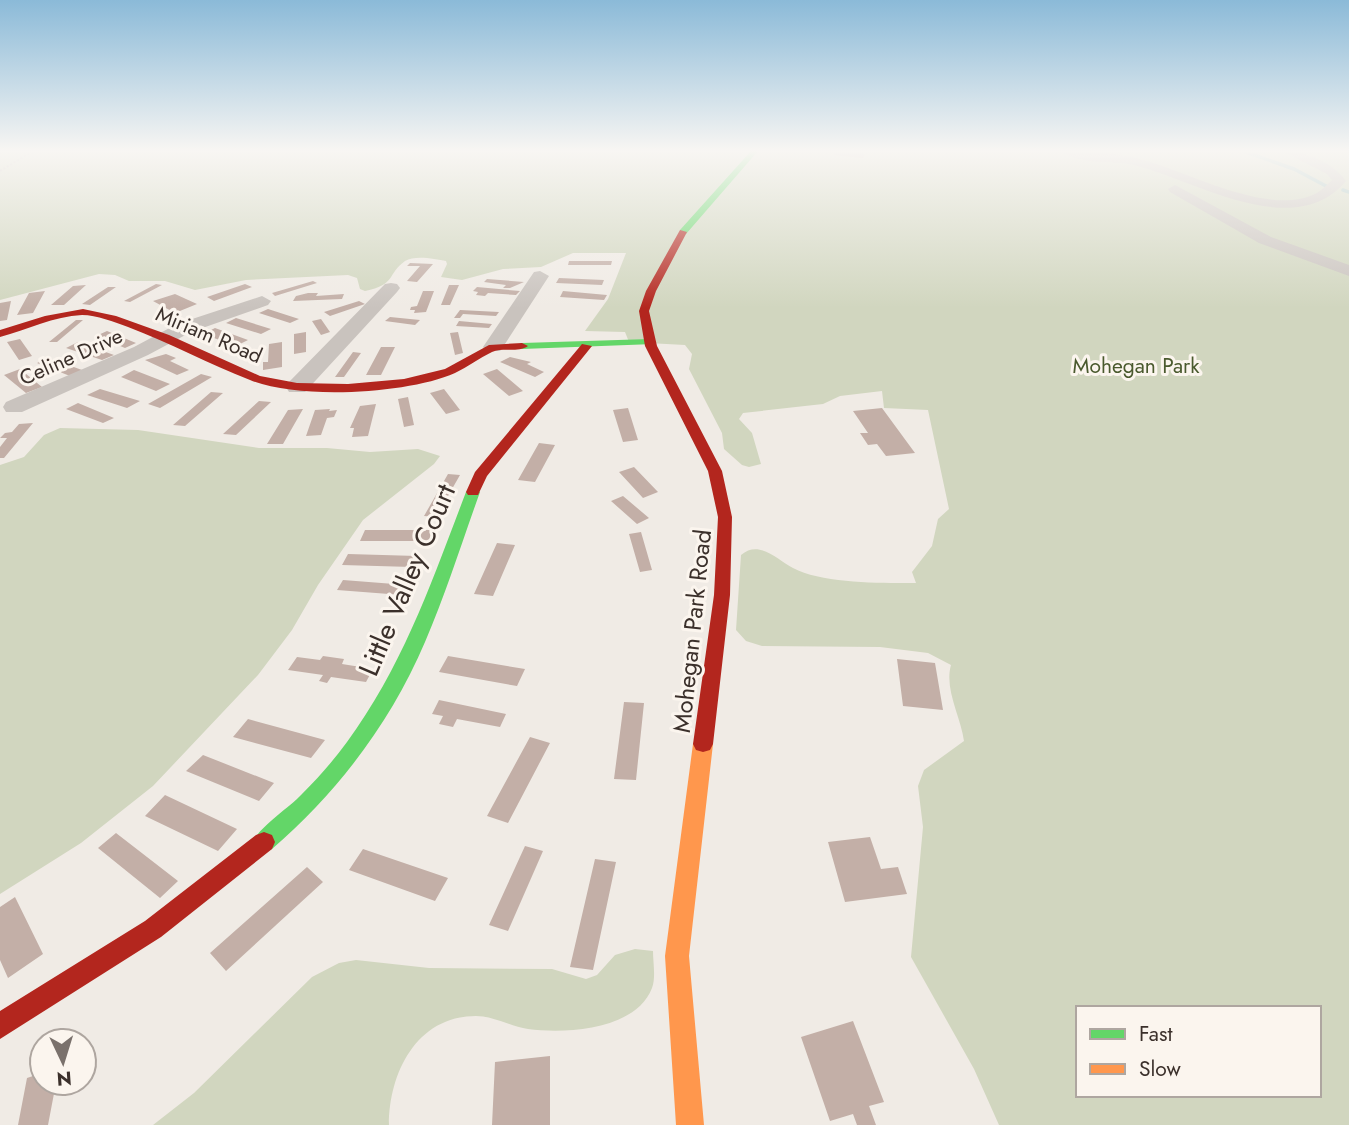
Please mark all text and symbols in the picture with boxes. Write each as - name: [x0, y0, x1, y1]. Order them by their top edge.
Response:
- street label: Miriam Road: [151, 299, 267, 371]
- street label: Celine Drive: [15, 321, 128, 393]
- park label: Mohegan Park: [1072, 351, 1200, 381]
- street label: Little Valley Court: [348, 477, 466, 682]
- street label: Mohegan Park Road: [664, 528, 720, 734]
- legend: [1076, 1006, 1321, 1097]
- text: Fast: [1139, 1019, 1172, 1049]
- north arrow: [28, 1027, 98, 1097]
- text: Slow: [1139, 1054, 1181, 1084]
- text: N: [56, 1064, 73, 1092]

